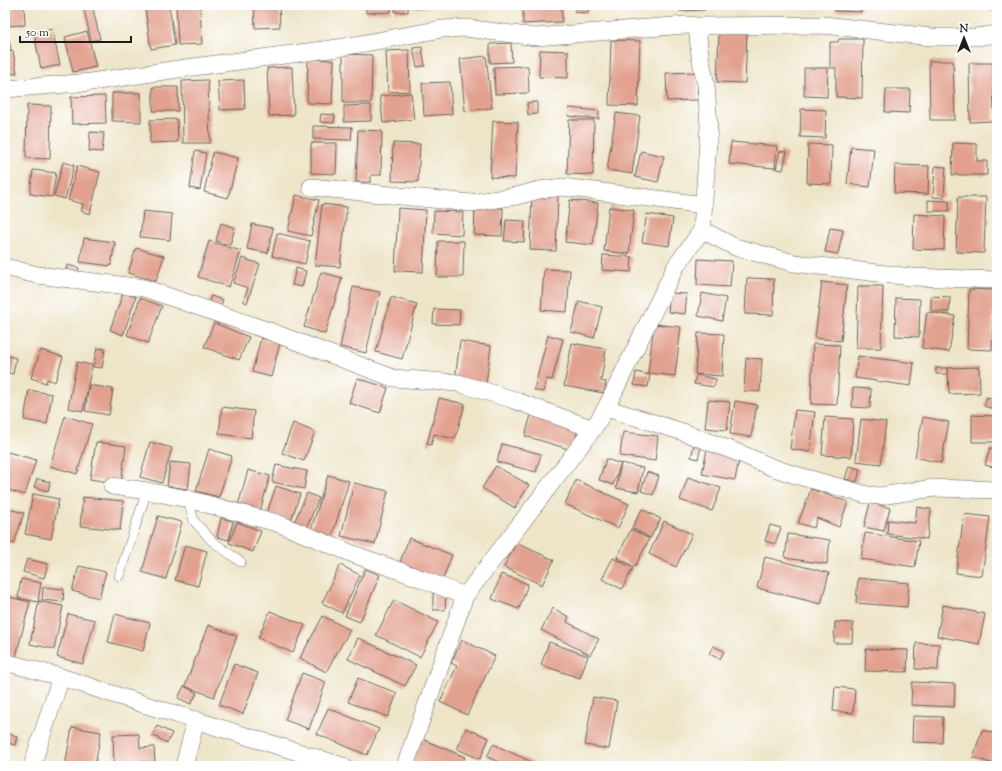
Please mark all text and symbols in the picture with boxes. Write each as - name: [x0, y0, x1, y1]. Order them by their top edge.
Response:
- scale bar: [20, 18, 131, 44]
- north arrow: [944, 18, 984, 58]
- text: N: [959, 21, 969, 37]
- text: 50 m: [25, 24, 49, 42]

